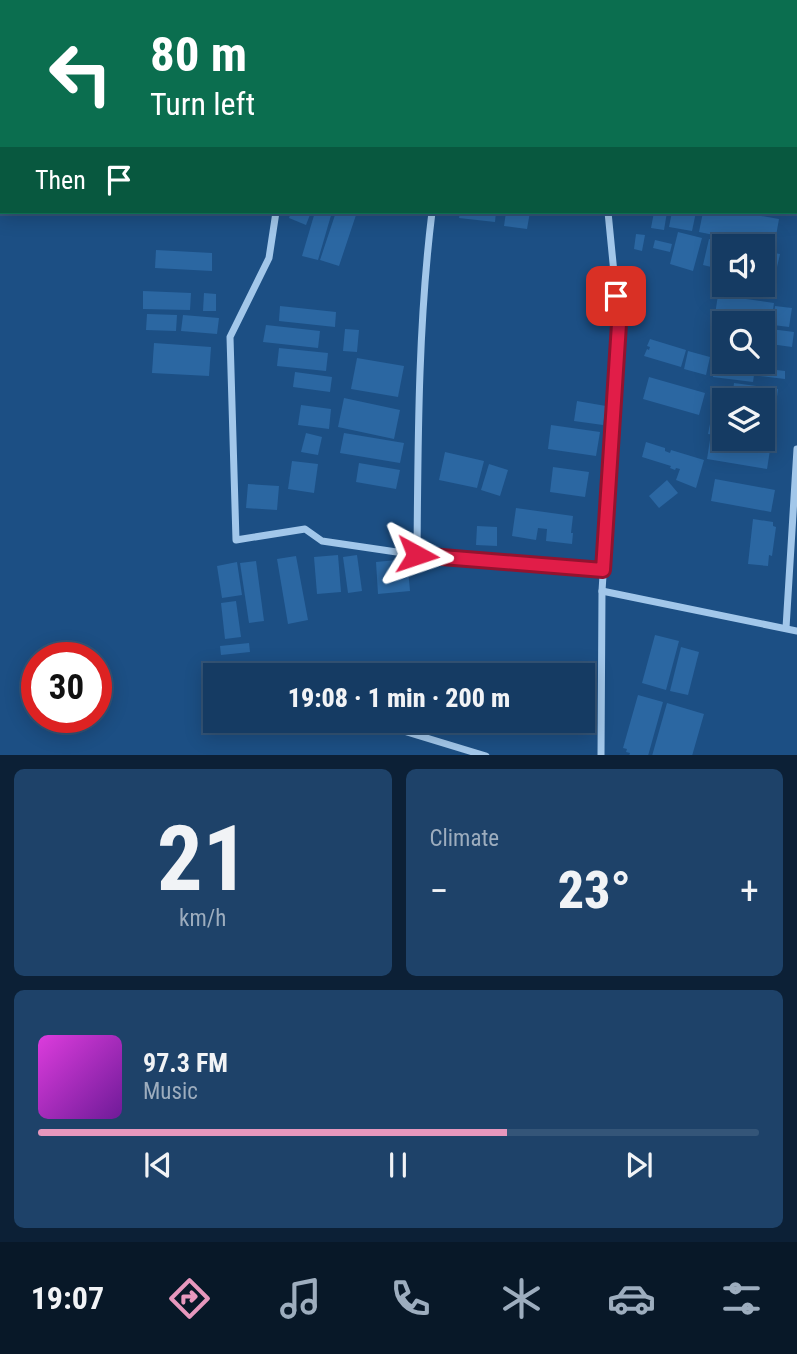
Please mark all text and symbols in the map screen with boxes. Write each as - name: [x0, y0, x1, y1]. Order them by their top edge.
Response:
- text: 80 m: [150, 26, 247, 83]
- icon: left: [35, 28, 126, 119]
- text: Turn left: [150, 85, 255, 123]
- icon: arrive: [100, 161, 138, 199]
- text: Then: [35, 165, 86, 195]
- map controls: [712, 234, 775, 451]
- button: sound: [712, 234, 775, 297]
- pin: [586, 266, 646, 326]
- icon: arrive: [597, 277, 635, 315]
- button: search: [712, 311, 775, 374]
- button: layers: [712, 388, 775, 451]
- position arrow: [380, 518, 454, 592]
- speed limit sign: 30: [21, 642, 112, 733]
- text: 19:08 · 1 min · 200 m: [288, 683, 510, 713]
- text: 21: [157, 806, 249, 912]
- text: Climate: [430, 825, 499, 852]
- text: 23°: [558, 860, 631, 921]
- text: −: [430, 869, 449, 913]
- text: +: [740, 869, 759, 913]
- text: km/h: [179, 905, 226, 932]
- text: 97.3 FM: [143, 1048, 228, 1078]
- text: Music: [143, 1078, 198, 1105]
- icon: previous: [139, 1146, 177, 1184]
- icon: pause: [379, 1146, 417, 1184]
- icon: next: [620, 1146, 658, 1184]
- icon: directions: [165, 1274, 214, 1323]
- icon: music: [276, 1274, 325, 1323]
- icon: phone: [386, 1274, 435, 1323]
- icon: climate: [497, 1274, 546, 1323]
- icon: car: [607, 1274, 656, 1323]
- icon: filters: [717, 1274, 766, 1323]
- text: 19:07: [31, 1279, 104, 1317]

